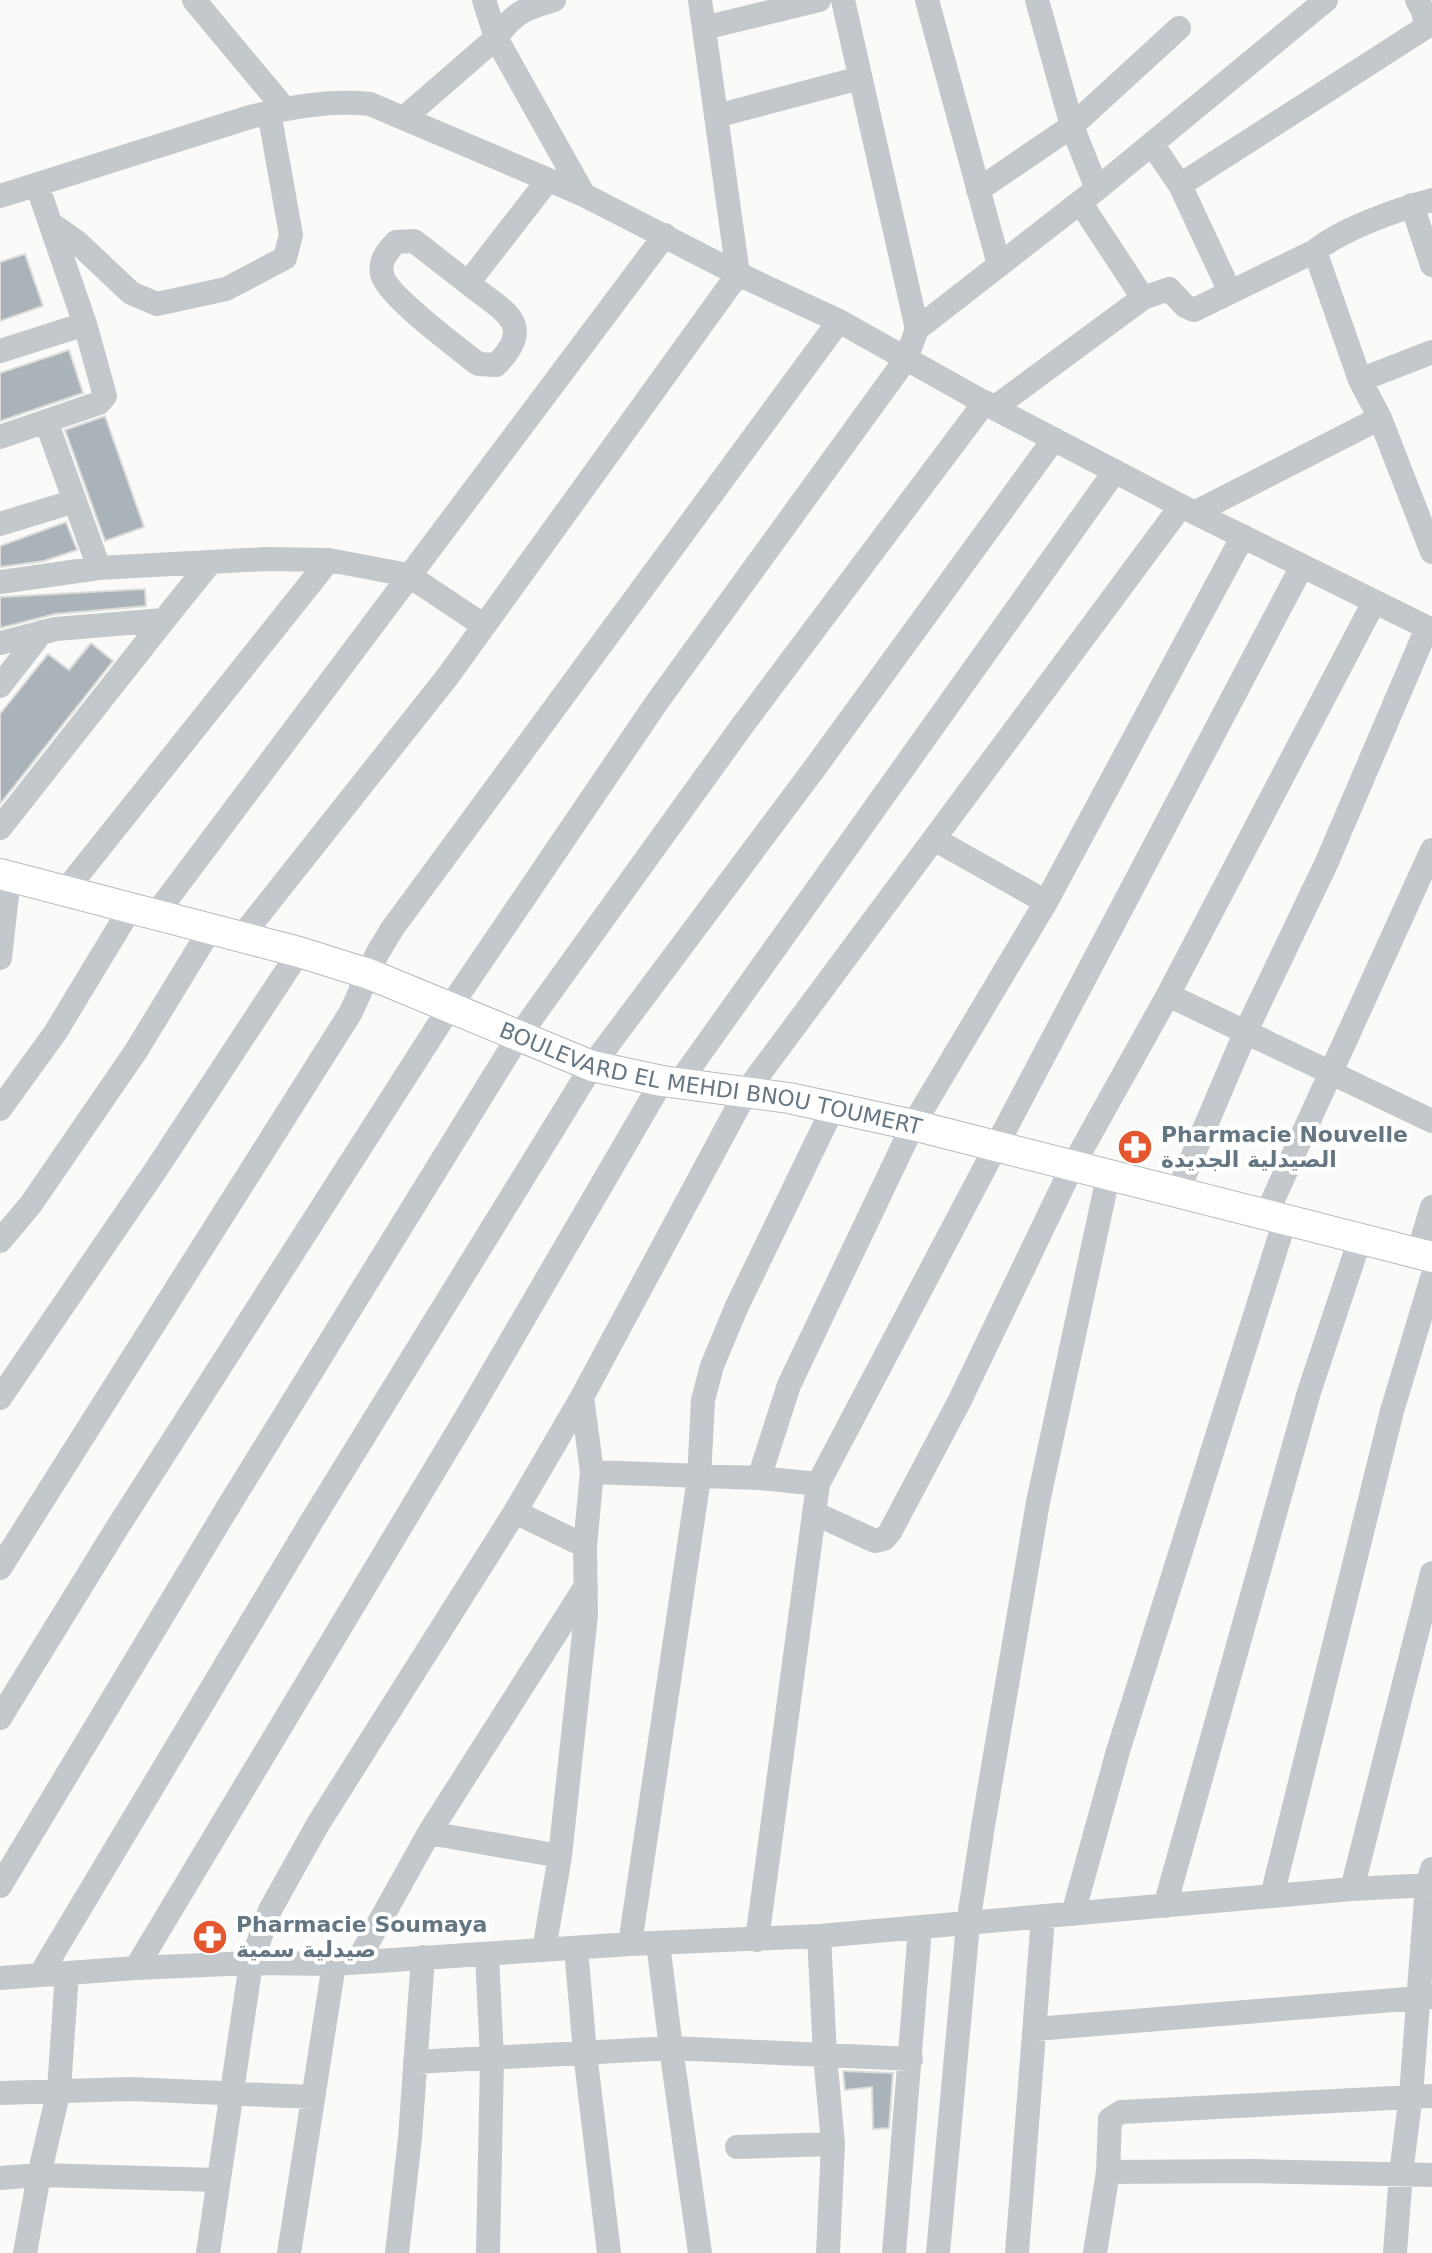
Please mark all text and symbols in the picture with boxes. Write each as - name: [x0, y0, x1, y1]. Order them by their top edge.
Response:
- street label: BOULEVARD EL MEHDI BNOU TOUMERT: [496, 1017, 925, 1139]
- place label: Pharmacie Nouvelle الصيدلية الجديدة: [1161, 1122, 1408, 1172]
- pharmacy icon: Pharmacie Nouvelle الصيدلية الجديدة: [1116, 1128, 1154, 1166]
- place label: Pharmacie Soumaya صيدلية سمية: [236, 1912, 487, 1962]
- pharmacy icon: Pharmacie Soumaya صيدلية سمية: [191, 1918, 229, 1956]

